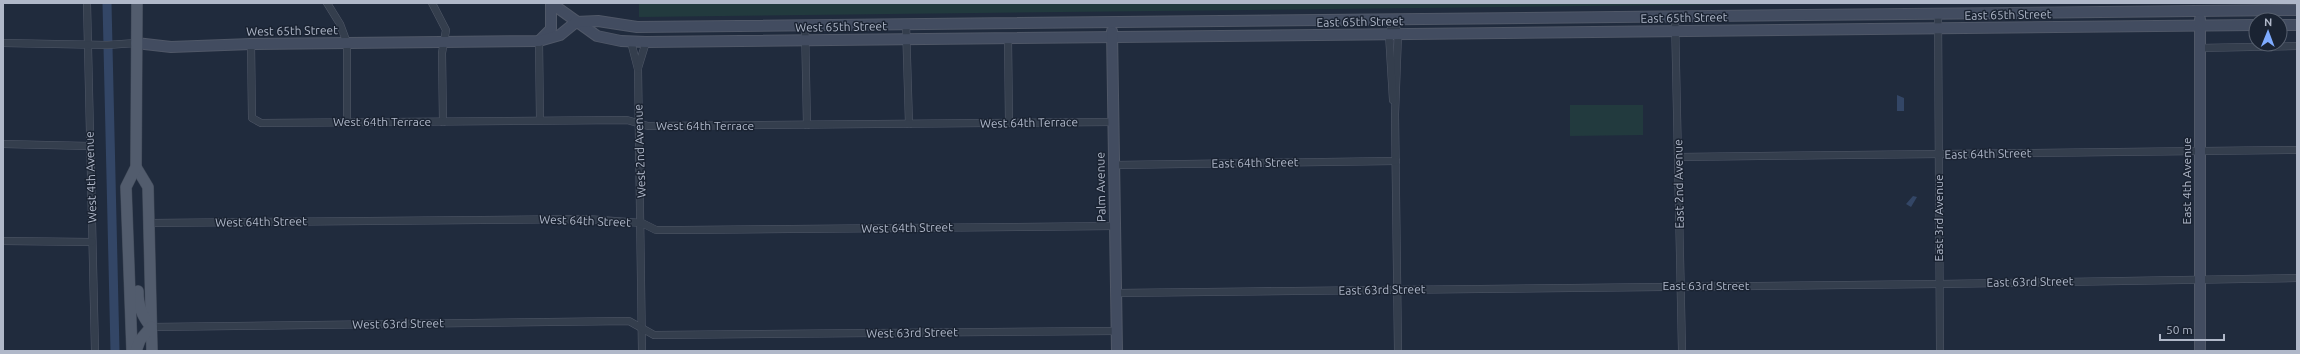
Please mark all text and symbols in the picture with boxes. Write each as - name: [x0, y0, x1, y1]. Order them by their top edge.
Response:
- street label: East 65th Street: [1964, 7, 2052, 22]
- street label: East 65th Street: [1640, 10, 1728, 25]
- north arrow: [2248, 12, 2288, 52]
- street label: East 65th Street: [1316, 14, 1404, 29]
- text: N: [2264, 16, 2272, 28]
- street label: West 65th Street: [795, 19, 887, 34]
- street label: West 65th Street: [246, 23, 338, 38]
- street label: West 2nd Avenue: [631, 104, 648, 198]
- street label: West 64th Terrace: [333, 115, 431, 128]
- street label: West 64th Terrace: [980, 115, 1078, 130]
- street label: West 64th Terrace: [656, 119, 754, 132]
- street label: West 4th Avenue: [82, 131, 99, 223]
- street label: East 4th Avenue: [2180, 137, 2193, 225]
- street label: East 2nd Avenue: [1671, 139, 1686, 229]
- street label: East 64th Street: [1944, 146, 2032, 161]
- street label: Palm Avenue: [1093, 152, 1108, 222]
- street label: East 64th Street: [1211, 155, 1299, 170]
- street label: East 3rd Avenue: [1932, 174, 1945, 262]
- street label: West 64th Street: [539, 212, 631, 229]
- street label: West 64th Street: [215, 214, 307, 229]
- street label: West 64th Street: [861, 220, 953, 235]
- street label: East 63rd Street: [1986, 274, 2074, 289]
- street label: East 63rd Street: [1663, 279, 1750, 292]
- street label: East 63rd Street: [1338, 282, 1426, 297]
- street label: West 63rd Street: [352, 316, 444, 331]
- scale bar: [2160, 316, 2224, 342]
- text: 50 m: [2166, 323, 2193, 336]
- street label: West 63rd Street: [866, 325, 958, 340]

